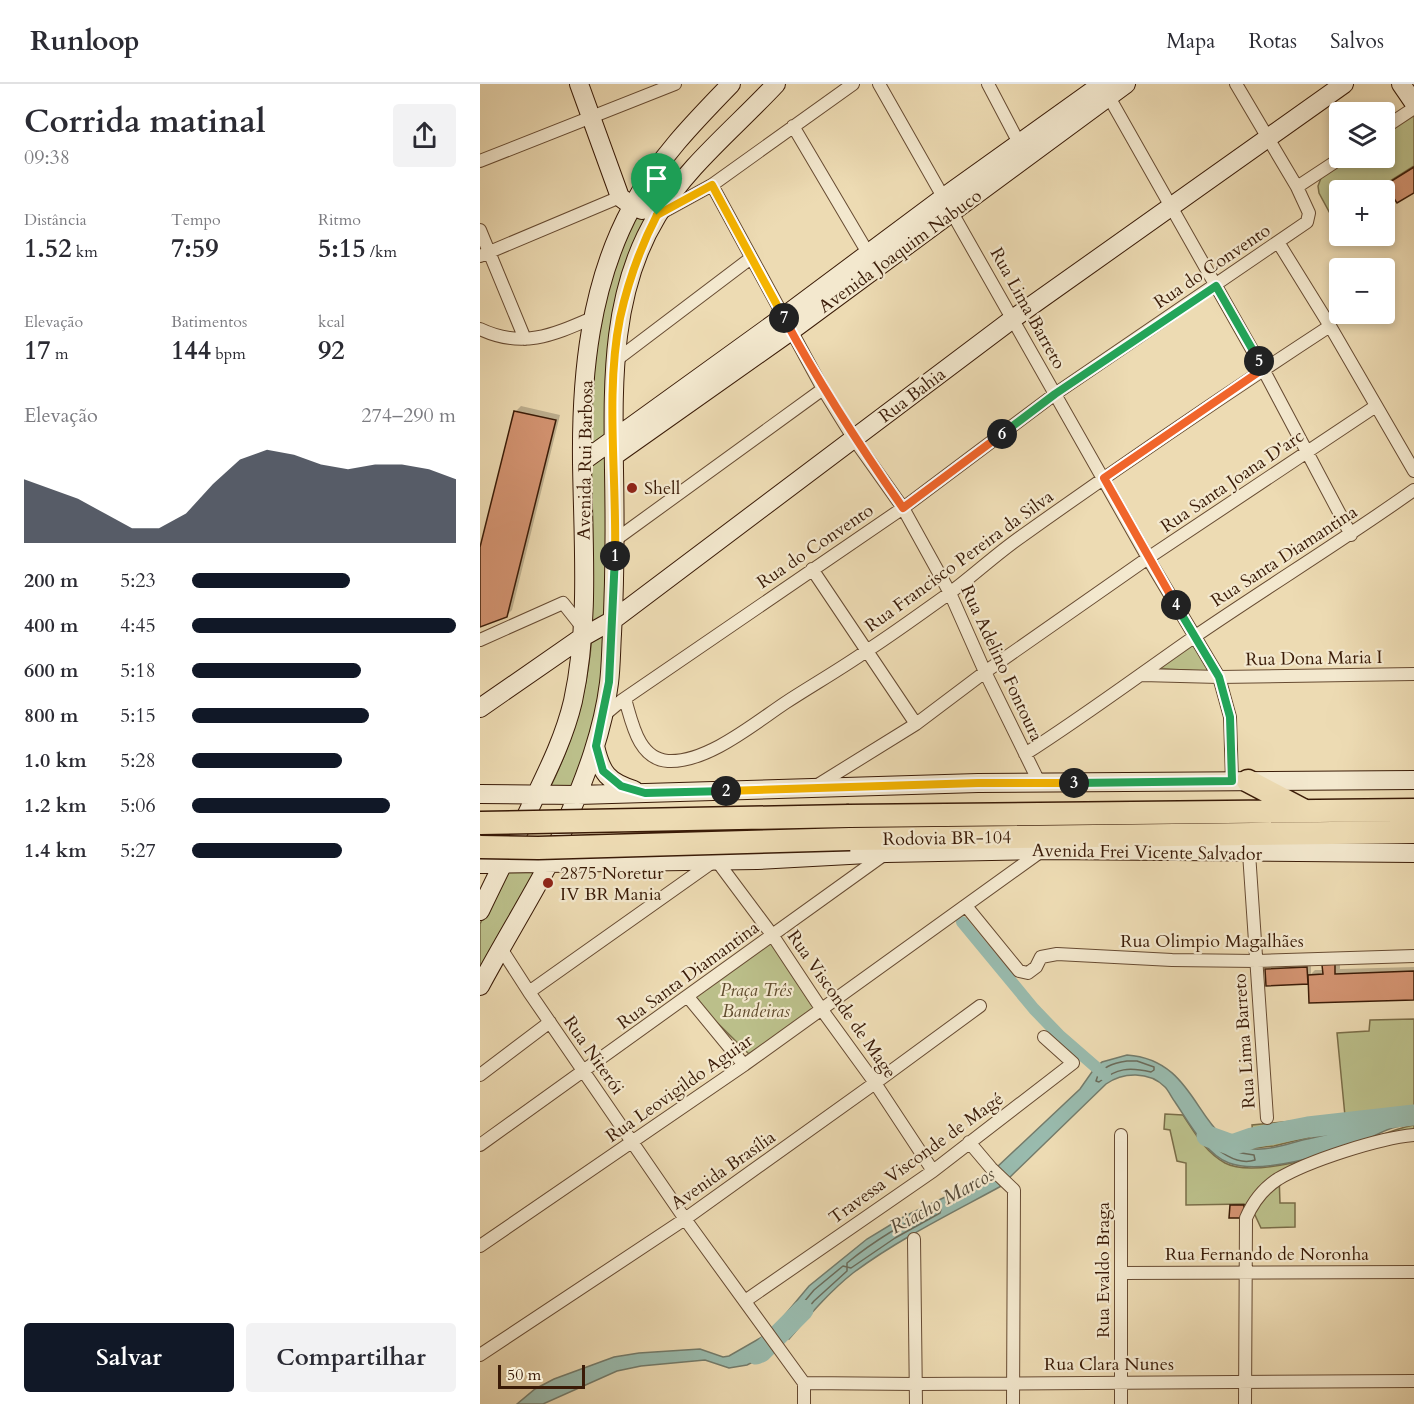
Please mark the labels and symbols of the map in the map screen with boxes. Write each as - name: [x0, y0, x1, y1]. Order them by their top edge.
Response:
- pin: [631, 153, 682, 215]
- street label: Avenida Joaquim Nabuco: [813, 183, 987, 319]
- street label: Rua do Convento: [1149, 218, 1276, 315]
- street label: Rua Lima Barreto: [984, 243, 1071, 374]
- pin: 7: [769, 303, 799, 333]
- pin: 5: [1244, 346, 1274, 376]
- street label: Rua Bahia: [874, 362, 951, 429]
- street label: Avenida Rui Barbosa: [572, 380, 599, 540]
- pin: 6: [987, 419, 1017, 449]
- street label: Rua Santa Joana D'arc: [1156, 424, 1309, 539]
- place label: Shell: [644, 476, 681, 501]
- marker: Shell: [625, 481, 639, 495]
- street label: Rua Francisco Pereira da Silva: [860, 484, 1059, 638]
- street label: Rua do Convento: [752, 498, 879, 595]
- street label: Rua Santa Diamantina: [1206, 500, 1362, 613]
- pin: 1: [600, 541, 630, 571]
- street label: Rua Adelino Fontoura: [954, 581, 1049, 746]
- pin: 4: [1161, 590, 1191, 620]
- street label: Rua Dona Maria I: [1245, 645, 1383, 672]
- pin: 3: [1059, 768, 1089, 798]
- pin: 2: [711, 776, 741, 806]
- street label: Rodovia BR-104: [882, 825, 1012, 852]
- street label: Avenida Frei Vicente Salvador: [1032, 838, 1263, 867]
- place label: 2875 Noretur IV BR Mania: [560, 861, 664, 907]
- marker: 2875 Noretur IV BR Mania: [541, 876, 555, 890]
- street label: Rua Santa Diamantina: [612, 915, 764, 1035]
- street label: Rua Visconde de Mage: [781, 925, 902, 1083]
- street label: Rua Olimpio Magalhães: [1120, 929, 1304, 954]
- street label: Rua Lima Barreto: [1227, 972, 1262, 1109]
- park label: Praça Três Bandeiras: [720, 978, 792, 1024]
- street label: Rua Niterói: [557, 1011, 630, 1100]
- street label: Rua Leovigildo Aguiar: [601, 1028, 758, 1149]
- street label: Travessa Visconde de Magé: [824, 1087, 1009, 1230]
- street label: Avenida Brasília: [666, 1125, 781, 1216]
- water label: Riacho Marcos: [885, 1160, 1000, 1240]
- street label: Rua Evaldo Braga: [1091, 1202, 1116, 1338]
- street label: Rua Fernando de Noronha: [1165, 1242, 1369, 1267]
- street label: Rua Clara Nunes: [1044, 1352, 1174, 1377]
- scale bar: [498, 1362, 585, 1390]

